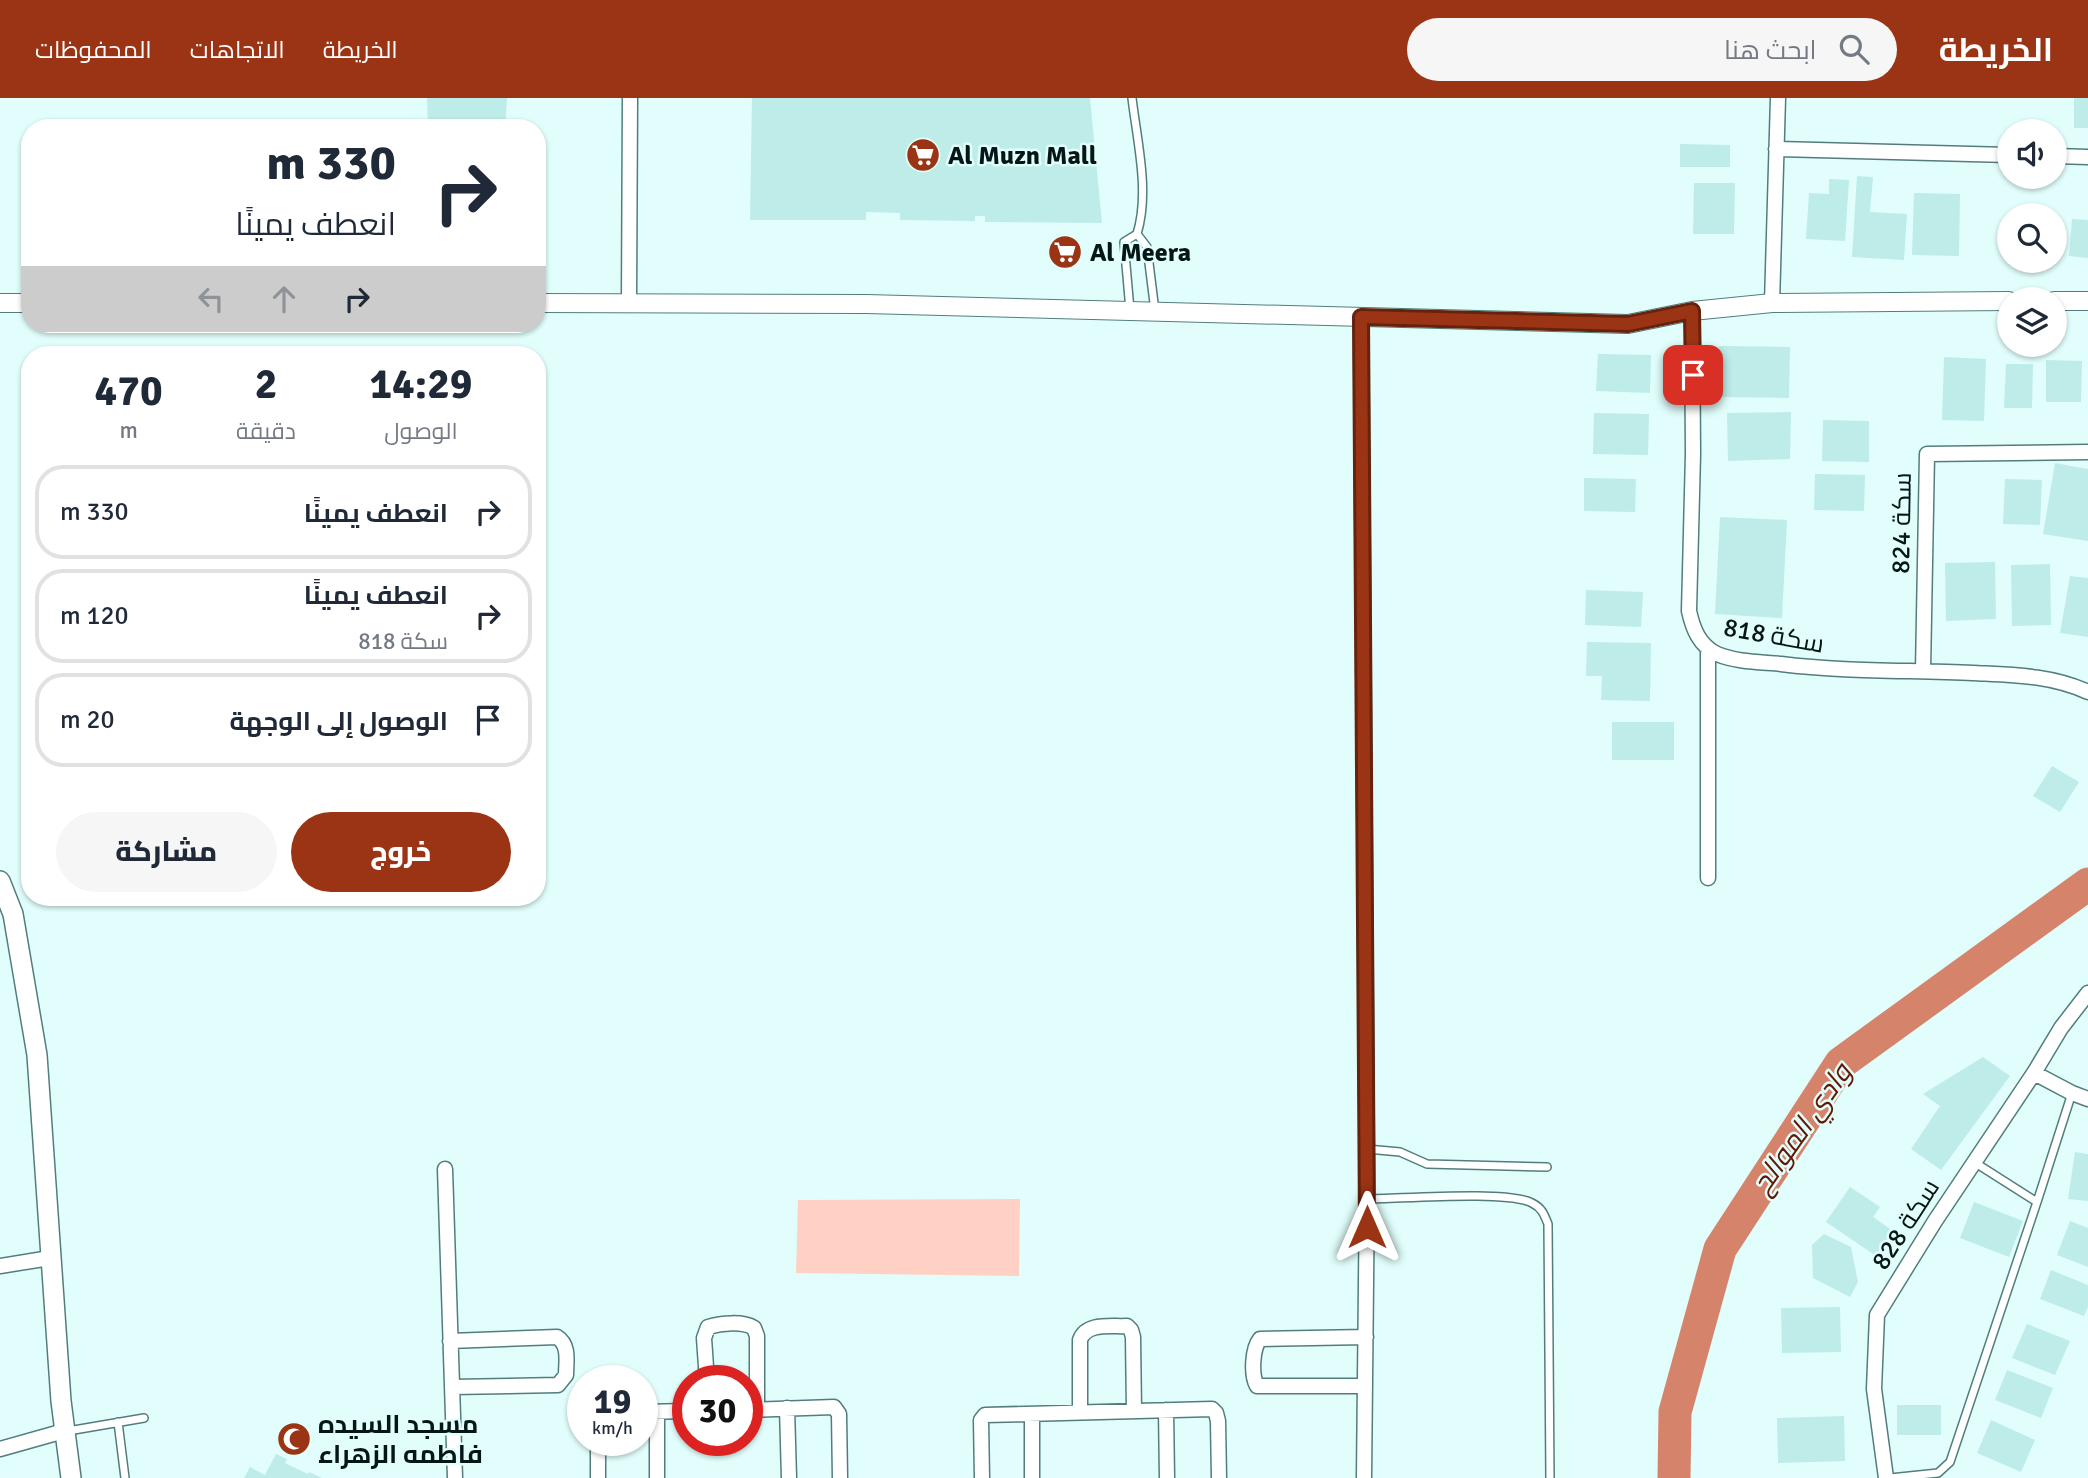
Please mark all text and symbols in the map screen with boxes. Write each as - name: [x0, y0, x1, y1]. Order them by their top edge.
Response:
- search box: [1407, 18, 1897, 81]
- icon: search: [1835, 30, 1873, 68]
- text: الخريطة: [1939, 30, 2053, 71]
- text: المحفوظات: [35, 35, 152, 65]
- text: الاتجاهات: [190, 35, 285, 65]
- text: الخريطة: [323, 35, 398, 65]
- text: ابحث هنا: [1724, 35, 1817, 67]
- map controls: [1997, 119, 2067, 357]
- button: sound: [1997, 119, 2067, 189]
- text: 330 m: [266, 133, 396, 193]
- supermarket icon: Al Muzn Mall: [904, 136, 942, 174]
- place label: Al Muzn Mall: [948, 140, 1097, 172]
- icon: right: [420, 147, 511, 238]
- button: search: [1997, 203, 2067, 273]
- text: انعطف يمينًا: [235, 205, 396, 244]
- supermarket icon: Al Meera: [1046, 233, 1084, 271]
- place label: Al Meera: [1090, 237, 1191, 269]
- icon: left: [192, 280, 230, 318]
- icon: ahead: [265, 280, 303, 318]
- icon: right: [338, 280, 376, 318]
- button: layers: [1997, 287, 2067, 357]
- pin: [1663, 345, 1723, 405]
- icon: arrive: [1674, 356, 1712, 394]
- text: 2: [255, 359, 277, 410]
- text: 14:29: [369, 359, 473, 410]
- text: 470: [95, 366, 163, 417]
- text: m: [119, 416, 138, 445]
- text: دقيقة: [236, 417, 296, 446]
- text: الوصول: [384, 417, 458, 446]
- street label: سكة 824: [1885, 472, 1919, 574]
- icon: right: [469, 493, 507, 531]
- text: 330 m: [60, 496, 129, 528]
- text: انعطف يمينًا: [304, 498, 448, 530]
- text: انعطف يمينًا: [304, 580, 448, 612]
- icon: right: [469, 597, 507, 635]
- text: 120 m: [60, 600, 129, 632]
- street label: سكة 818: [1721, 611, 1827, 661]
- text: سكة 818: [358, 627, 448, 656]
- icon: arrive: [469, 701, 507, 739]
- text: 20 m: [60, 704, 115, 736]
- text: الوصول إلى الوجهة: [229, 706, 448, 738]
- button: مشاركة: [56, 812, 277, 892]
- button: خروج: [291, 812, 511, 892]
- water label: وادي الموالح: [1744, 1056, 1864, 1204]
- street label: سكة 828: [1865, 1173, 1947, 1276]
- position arrow: [1330, 1190, 1404, 1264]
- speed limit sign: 30: [672, 1365, 763, 1456]
- text: 19: [594, 1380, 631, 1423]
- place label: مسجد السيده فاطمه الزهراء: [318, 1409, 483, 1471]
- text: km/h: [592, 1417, 633, 1439]
- mosque icon: مسجد السيده فاطمه الزهراء: [275, 1420, 313, 1458]

